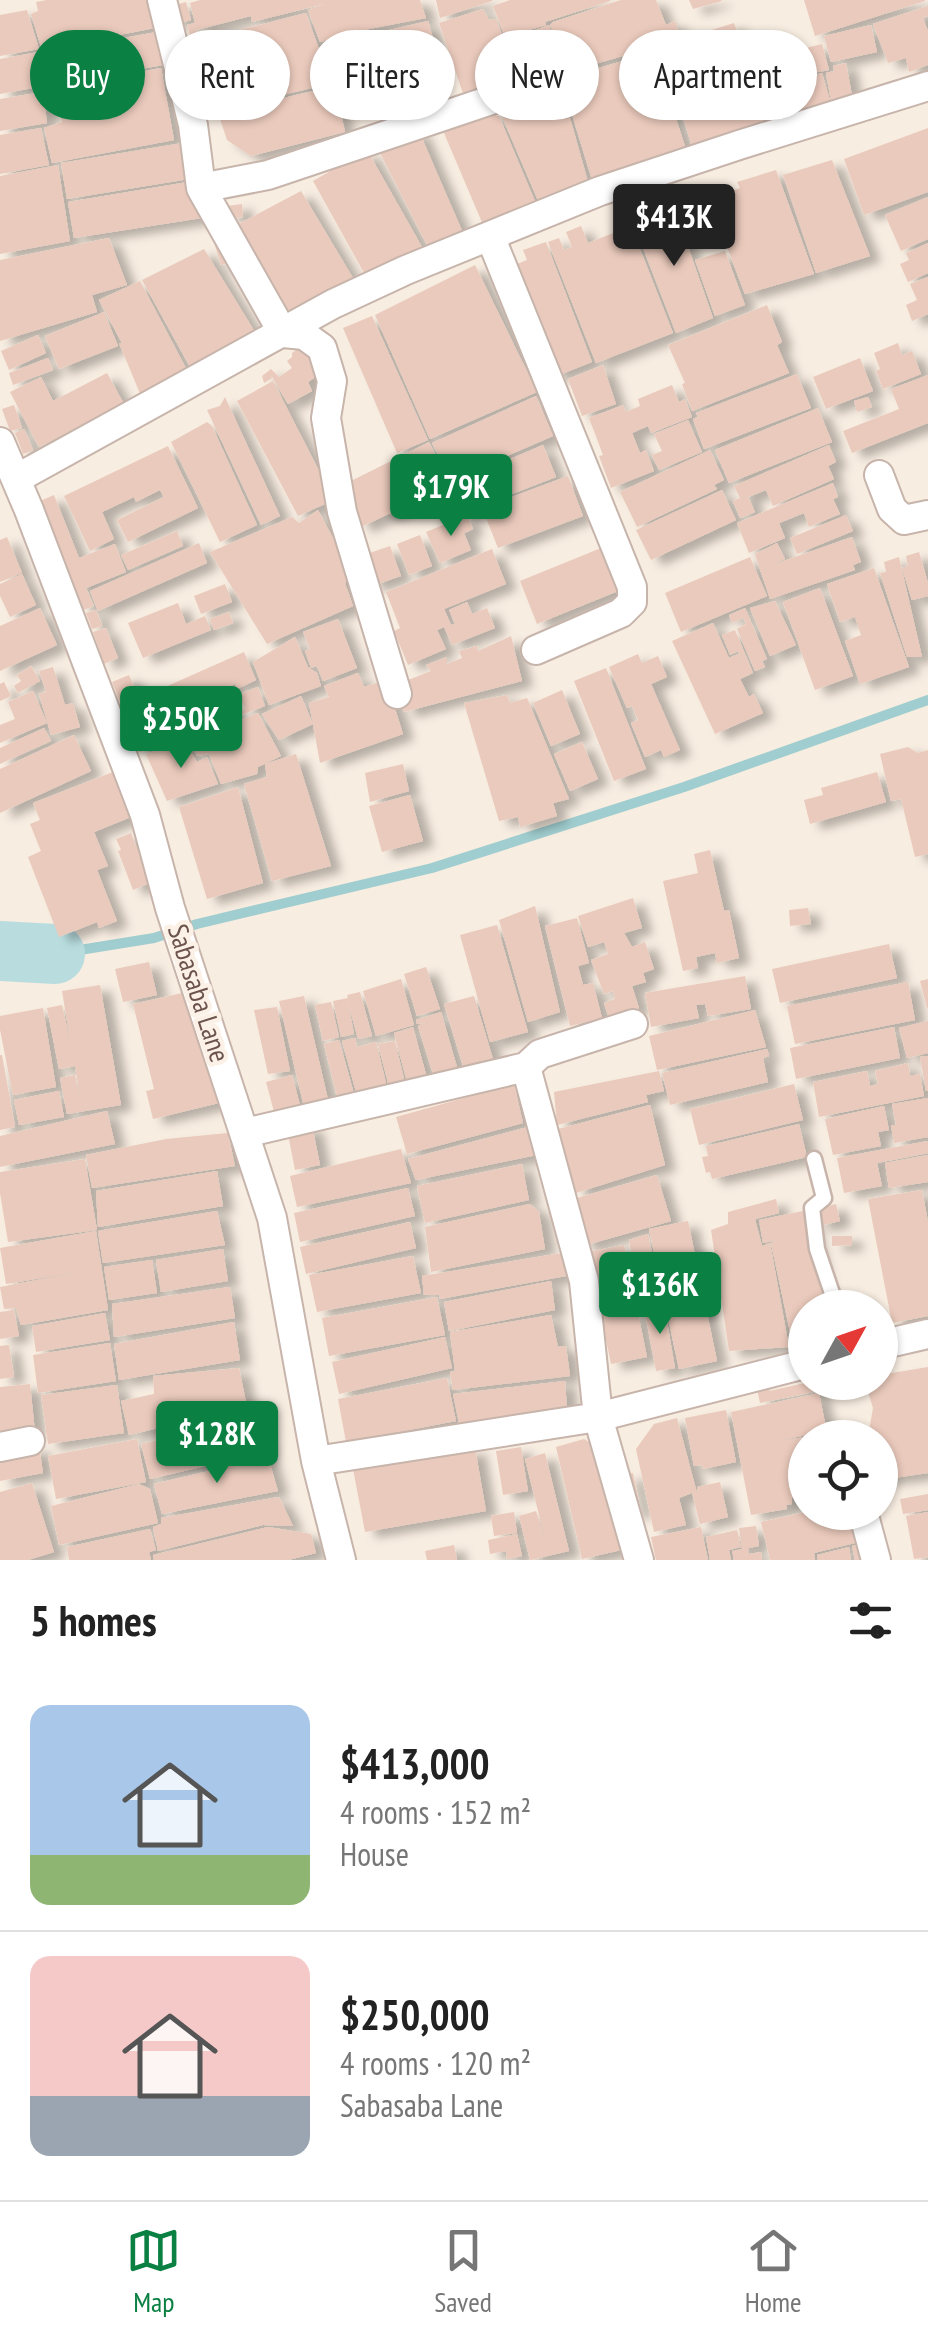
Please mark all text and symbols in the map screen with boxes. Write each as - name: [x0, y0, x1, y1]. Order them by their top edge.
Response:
- chip: Buy: [30, 30, 145, 120]
- chip: Rent: [165, 30, 290, 120]
- chip: Filters: [310, 30, 455, 120]
- chip: New: [475, 30, 599, 120]
- chip: Apartment: [619, 30, 817, 120]
- pin: $413K: [604, 184, 744, 269]
- text: $413K: [635, 195, 713, 237]
- pin: $179K: [381, 454, 521, 539]
- text: $179K: [412, 465, 490, 507]
- pin: $250K: [111, 686, 251, 771]
- text: $250K: [142, 697, 220, 739]
- street label: Sabasaba Lane: [160, 919, 239, 1066]
- pin: $136K: [590, 1252, 730, 1337]
- text: $136K: [621, 1263, 699, 1305]
- north arrow: [788, 1290, 898, 1400]
- map controls: [788, 1290, 898, 1530]
- pin: $128K: [147, 1401, 287, 1486]
- text: $128K: [178, 1412, 256, 1454]
- button: locate: [788, 1420, 898, 1530]
- text: 5 homes: [30, 1593, 157, 1648]
- icon: filters: [843, 1593, 898, 1648]
- text: $413,000: [340, 1736, 490, 1791]
- icon: home: [110, 1745, 230, 1865]
- text: 4 rooms · 152 m²: [340, 1791, 531, 1833]
- text: House: [340, 1833, 409, 1875]
- text: $250,000: [340, 1987, 490, 2042]
- icon: home: [110, 1996, 230, 2116]
- text: 4 rooms · 120 m²: [340, 2042, 531, 2084]
- text: Sabasaba Lane: [340, 2084, 503, 2126]
- tab: Map: [126, 2223, 181, 2320]
- tab: Saved: [434, 2223, 492, 2320]
- tab: Home: [745, 2223, 802, 2320]

